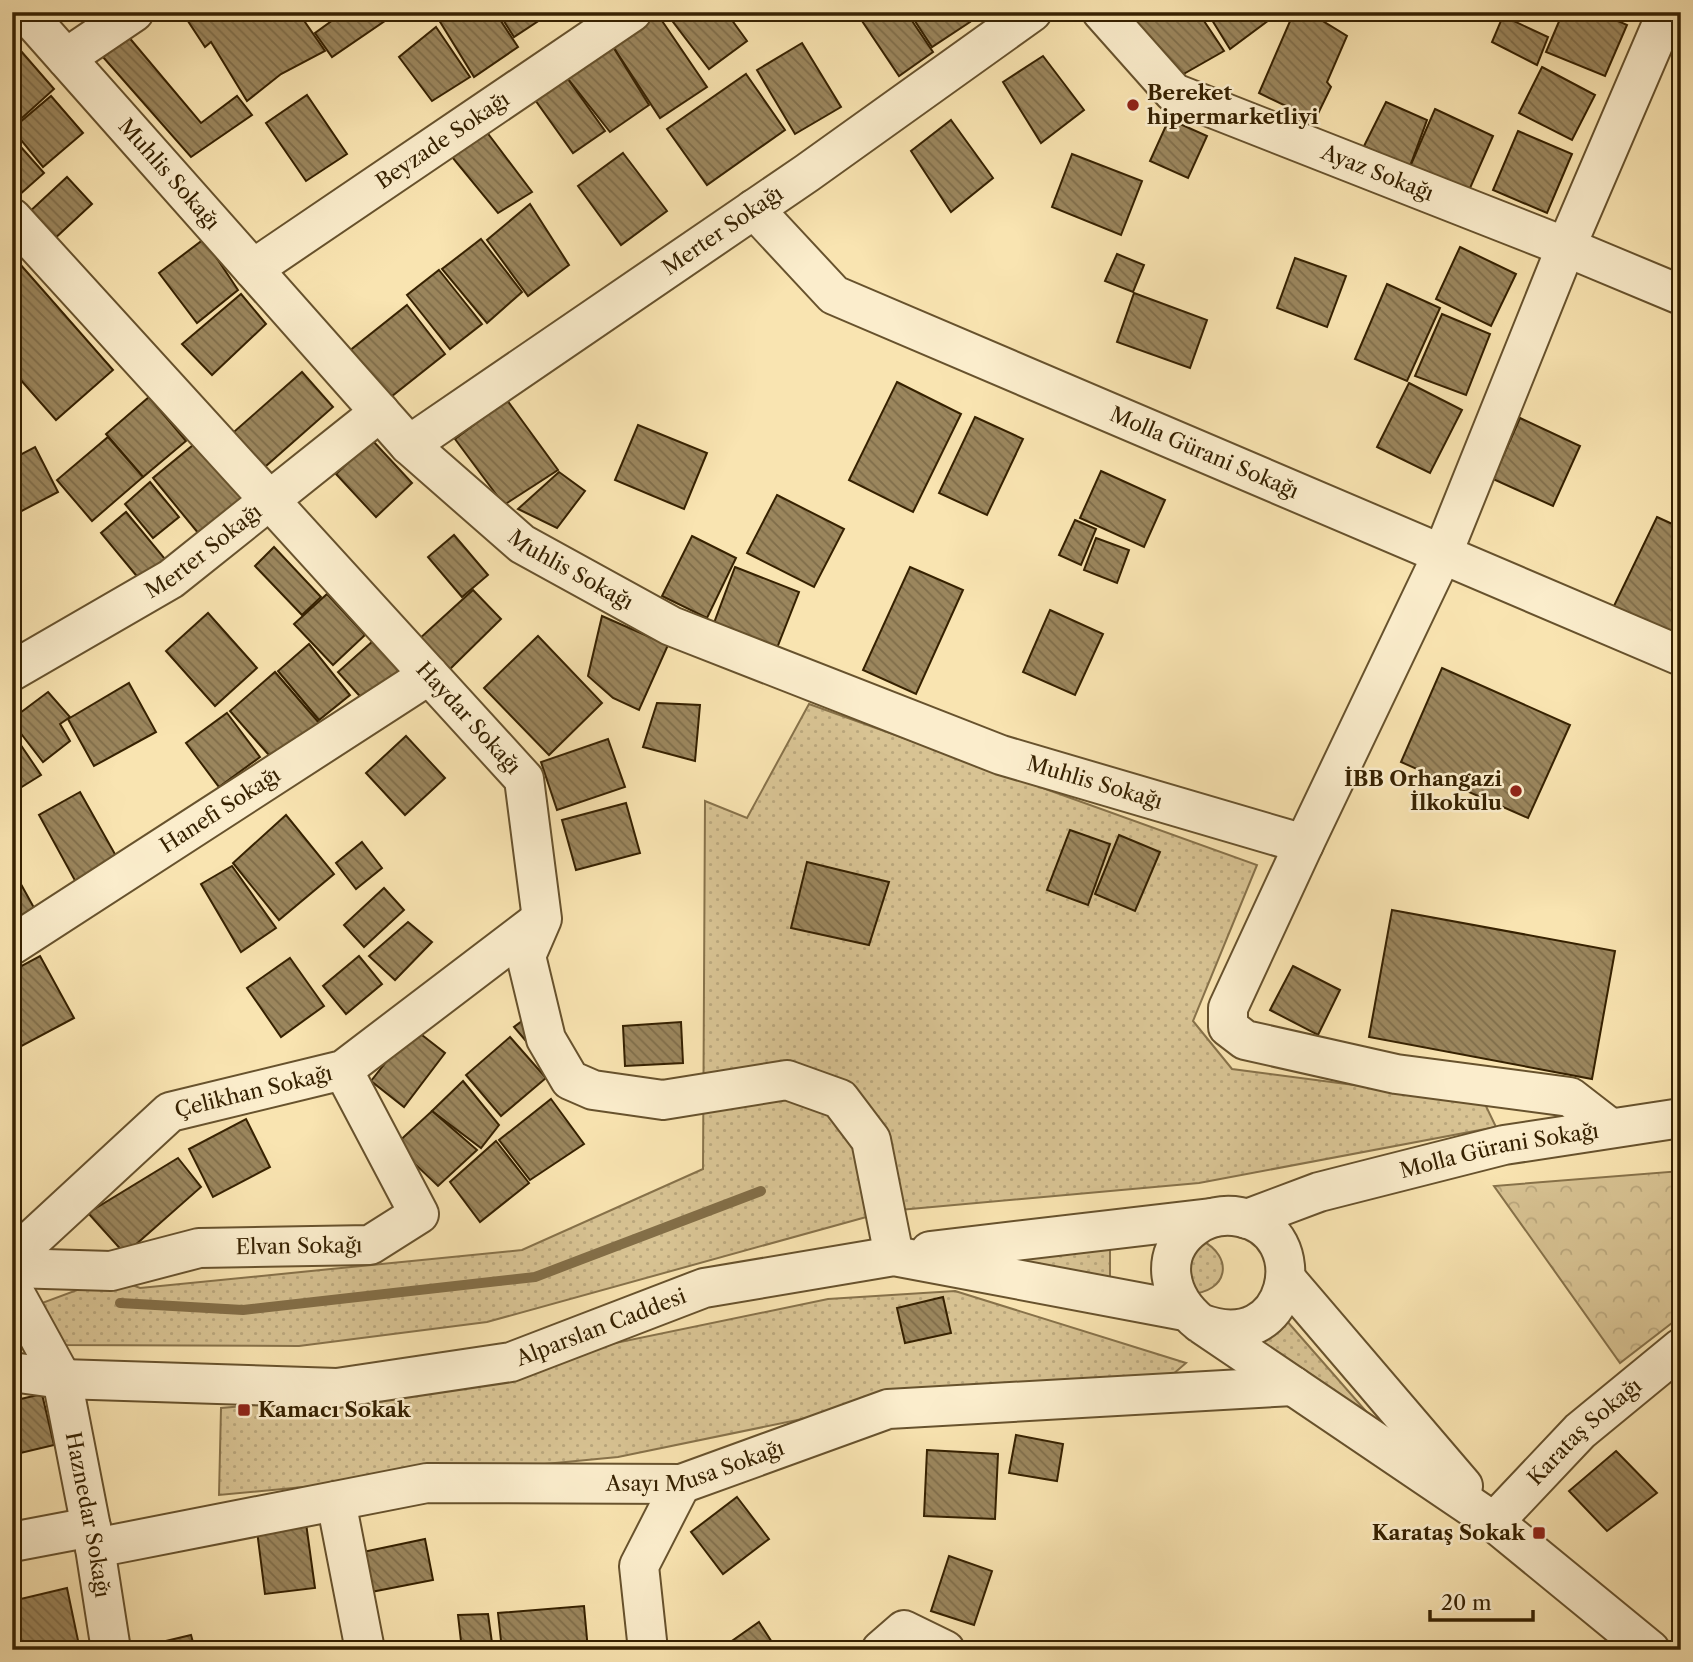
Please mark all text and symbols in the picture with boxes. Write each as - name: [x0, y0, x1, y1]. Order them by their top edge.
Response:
- place label: Bereket hipermarketliyi: [1147, 80, 1319, 129]
- street label: Beyzade Sokağı: [371, 86, 514, 194]
- marker: Bereket hipermarketliyi: [1125, 97, 1141, 113]
- street label: Muhlis Sokağı: [114, 113, 225, 235]
- street label: Ayaz Sokağı: [1317, 139, 1437, 206]
- street label: Merter Sokağı: [658, 180, 787, 280]
- street label: Molla Gürani Sokağı: [1106, 401, 1303, 504]
- street label: Merter Sokağı: [140, 499, 266, 603]
- street label: Muhlis Sokağı: [503, 524, 638, 615]
- street label: Haydar Sokağı: [411, 656, 526, 779]
- street label: Muhlis Sokağı: [1024, 750, 1165, 814]
- street label: Hanefi Sokağı: [155, 762, 285, 858]
- place label: İBB Orhangazi İlkokulu: [1344, 766, 1503, 815]
- marker: İBB Orhangazi İlkokulu: [1508, 783, 1524, 799]
- street label: Çelikhan Sokağı: [172, 1060, 335, 1122]
- street label: Molla Gürani Sokağı: [1397, 1118, 1600, 1183]
- street label: Elvan Sokağı: [235, 1232, 363, 1259]
- street label: Alparslan Caddesi: [511, 1283, 689, 1371]
- street label: Karataş Sokağı: [1522, 1373, 1646, 1490]
- place label: Kamacı Sokak: [258, 1397, 412, 1422]
- marker: Kamacı Sokak: [236, 1402, 252, 1418]
- street label: Haznedar Sokağı: [61, 1430, 116, 1599]
- street label: Asayı Musa Sokağı: [605, 1435, 787, 1496]
- place label: Karataş Sokak: [1372, 1520, 1526, 1545]
- marker: Karataş Sokak: [1531, 1525, 1547, 1541]
- scale bar: [1430, 1578, 1534, 1622]
- text: 20 m: [1441, 1590, 1492, 1615]

